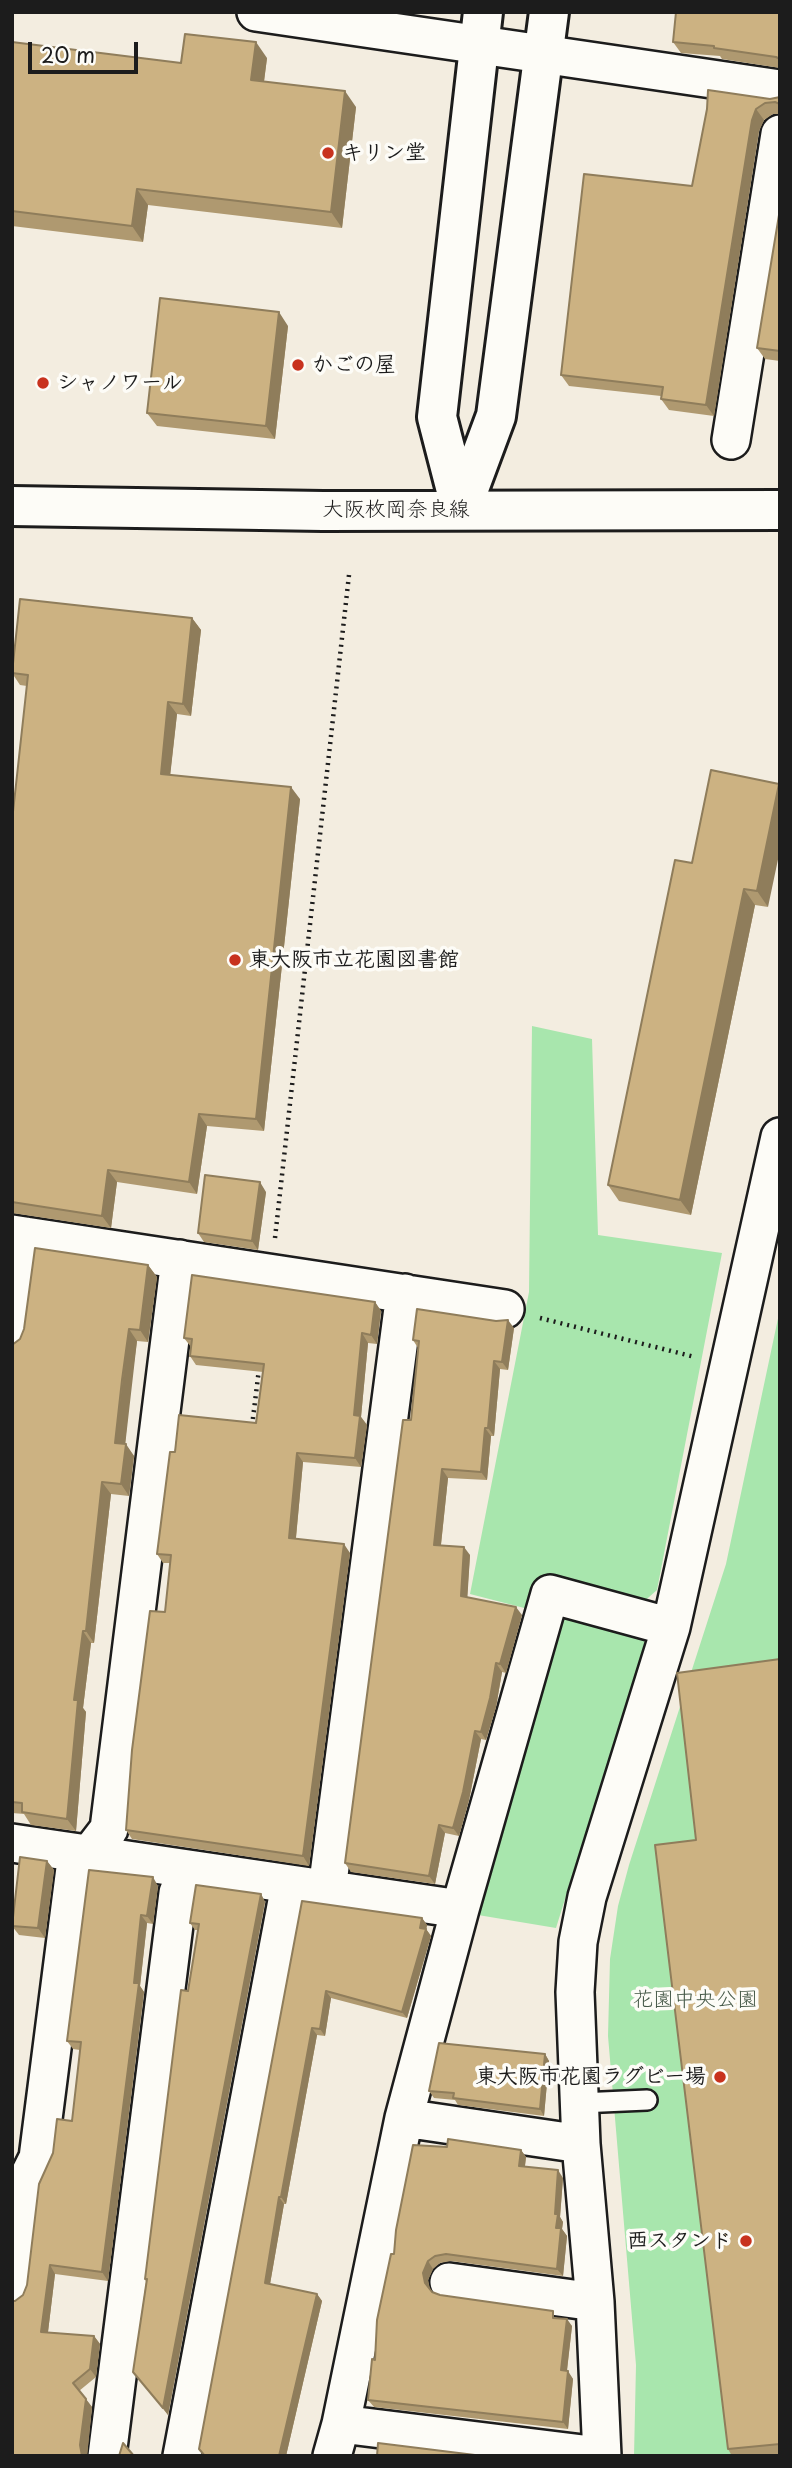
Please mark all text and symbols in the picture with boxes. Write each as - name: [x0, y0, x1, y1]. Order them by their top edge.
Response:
- scale bar: [32, 28, 142, 72]
- text: 20 m: [41, 38, 95, 70]
- place label: キリン堂: [342, 140, 426, 166]
- marker: キリン堂: [320, 145, 336, 161]
- place label: かごの屋: [312, 352, 396, 378]
- marker: かごの屋: [290, 357, 306, 373]
- place label: シャノワール: [57, 370, 183, 396]
- marker: シャノワール: [35, 375, 51, 391]
- street label: 大阪枚岡奈良線: [323, 497, 469, 523]
- place label: 東大阪市立花園図書館: [249, 947, 459, 973]
- marker: 東大阪市立花園図書館: [227, 952, 243, 968]
- park label: 花園中央公園: [632, 1987, 758, 2013]
- place label: 東大阪市花園ラグビー場: [476, 2064, 706, 2090]
- marker: 東大阪市花園ラグビー場: [712, 2069, 728, 2085]
- place label: 西スタンド: [627, 2228, 732, 2254]
- marker: 西スタンド: [738, 2233, 754, 2249]

